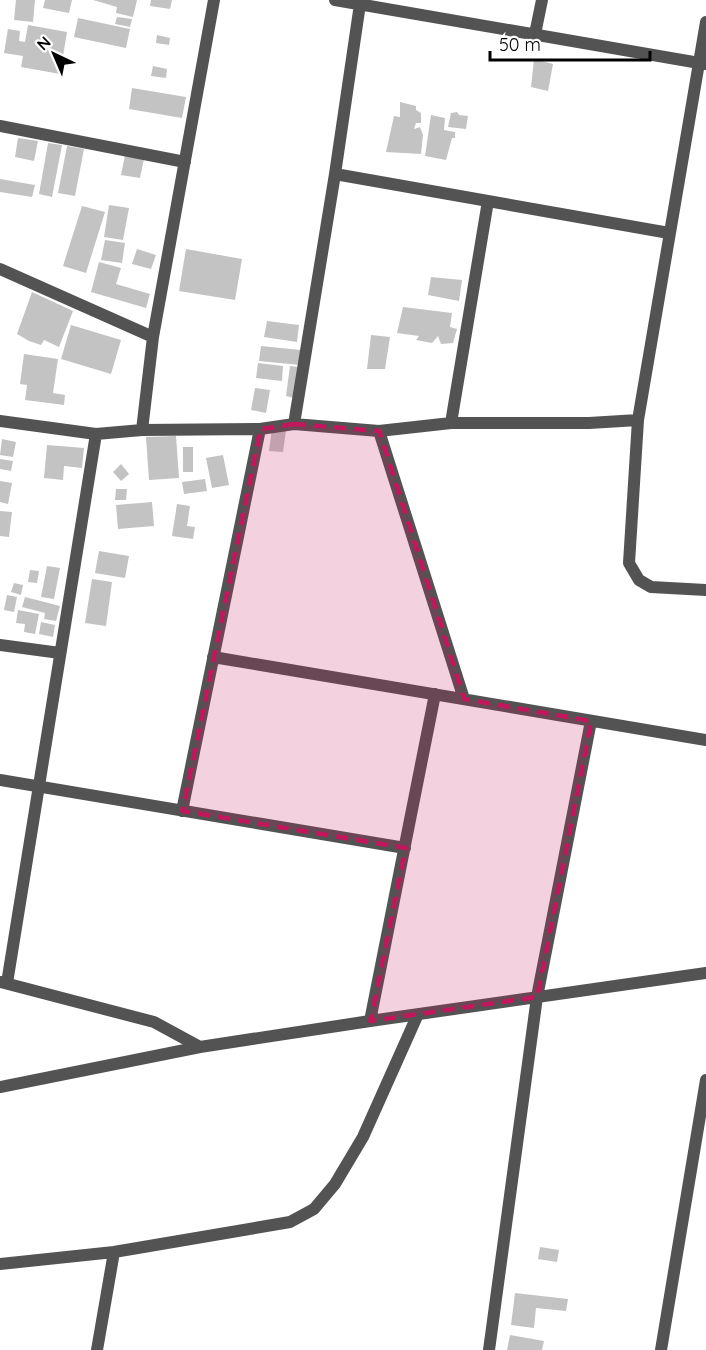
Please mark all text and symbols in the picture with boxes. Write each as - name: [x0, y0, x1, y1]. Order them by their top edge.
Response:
- north arrow: [24, 24, 84, 84]
- scale bar: [490, 24, 650, 62]
- text: N: [32, 32, 55, 54]
- text: 50 m: [499, 33, 541, 56]

